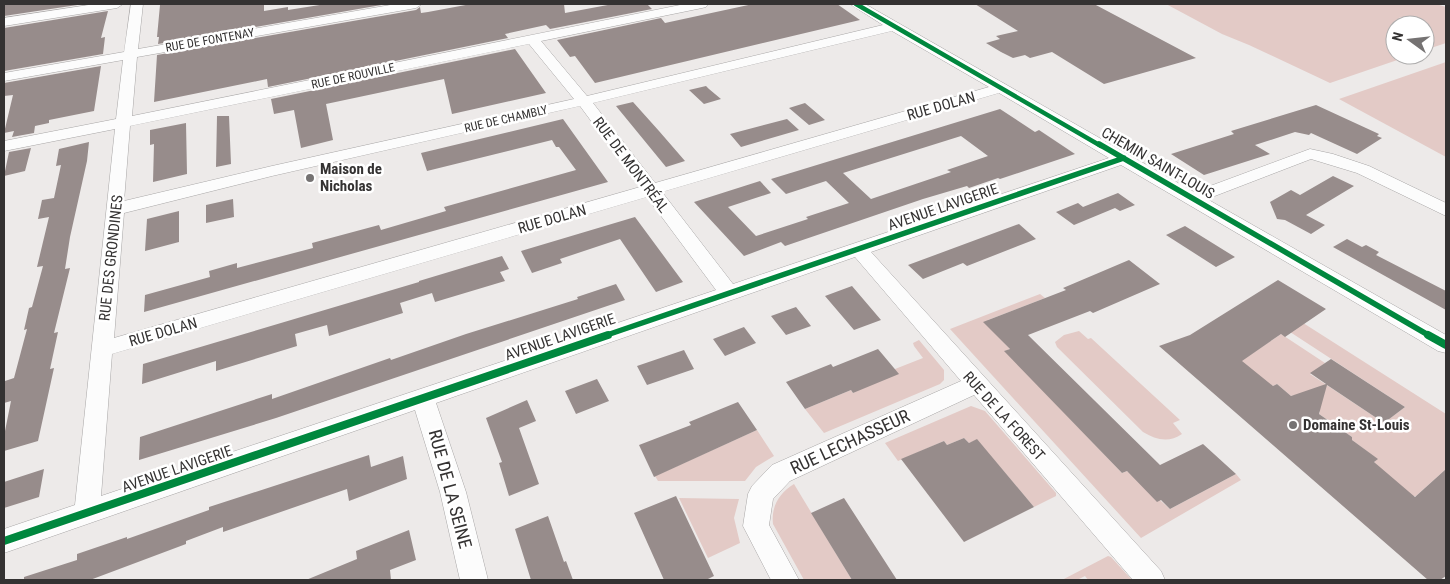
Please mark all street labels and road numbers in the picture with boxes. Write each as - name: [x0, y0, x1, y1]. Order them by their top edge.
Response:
- street label: RUE DE FONTENAY: [164, 25, 256, 55]
- street label: RUE DE ROUVILLE: [310, 60, 396, 92]
- street label: RUE DOLAN: [905, 88, 977, 124]
- street label: RUE DE CHAMBLY: [463, 102, 550, 135]
- street label: RUE DE MONTRÉAL: [589, 114, 673, 216]
- street label: CHEMIN SAINT-LOUIS: [1098, 123, 1218, 203]
- street label: AVENUE LAVIGERIE: [885, 180, 1001, 234]
- street label: RUE DES GRONDINES: [95, 194, 127, 322]
- street label: RUE DOLAN: [516, 201, 588, 237]
- street label: AVENUE LAVIGERIE: [502, 310, 618, 364]
- street label: RUE DOLAN: [127, 314, 199, 350]
- street label: RUE DE LA FOREST: [959, 368, 1049, 464]
- street label: RUE LECHASSEUR: [787, 404, 913, 478]
- street label: RUE DE LA SEINE: [425, 427, 476, 551]
- street label: AVENUE LAVIGERIE: [119, 442, 235, 496]

